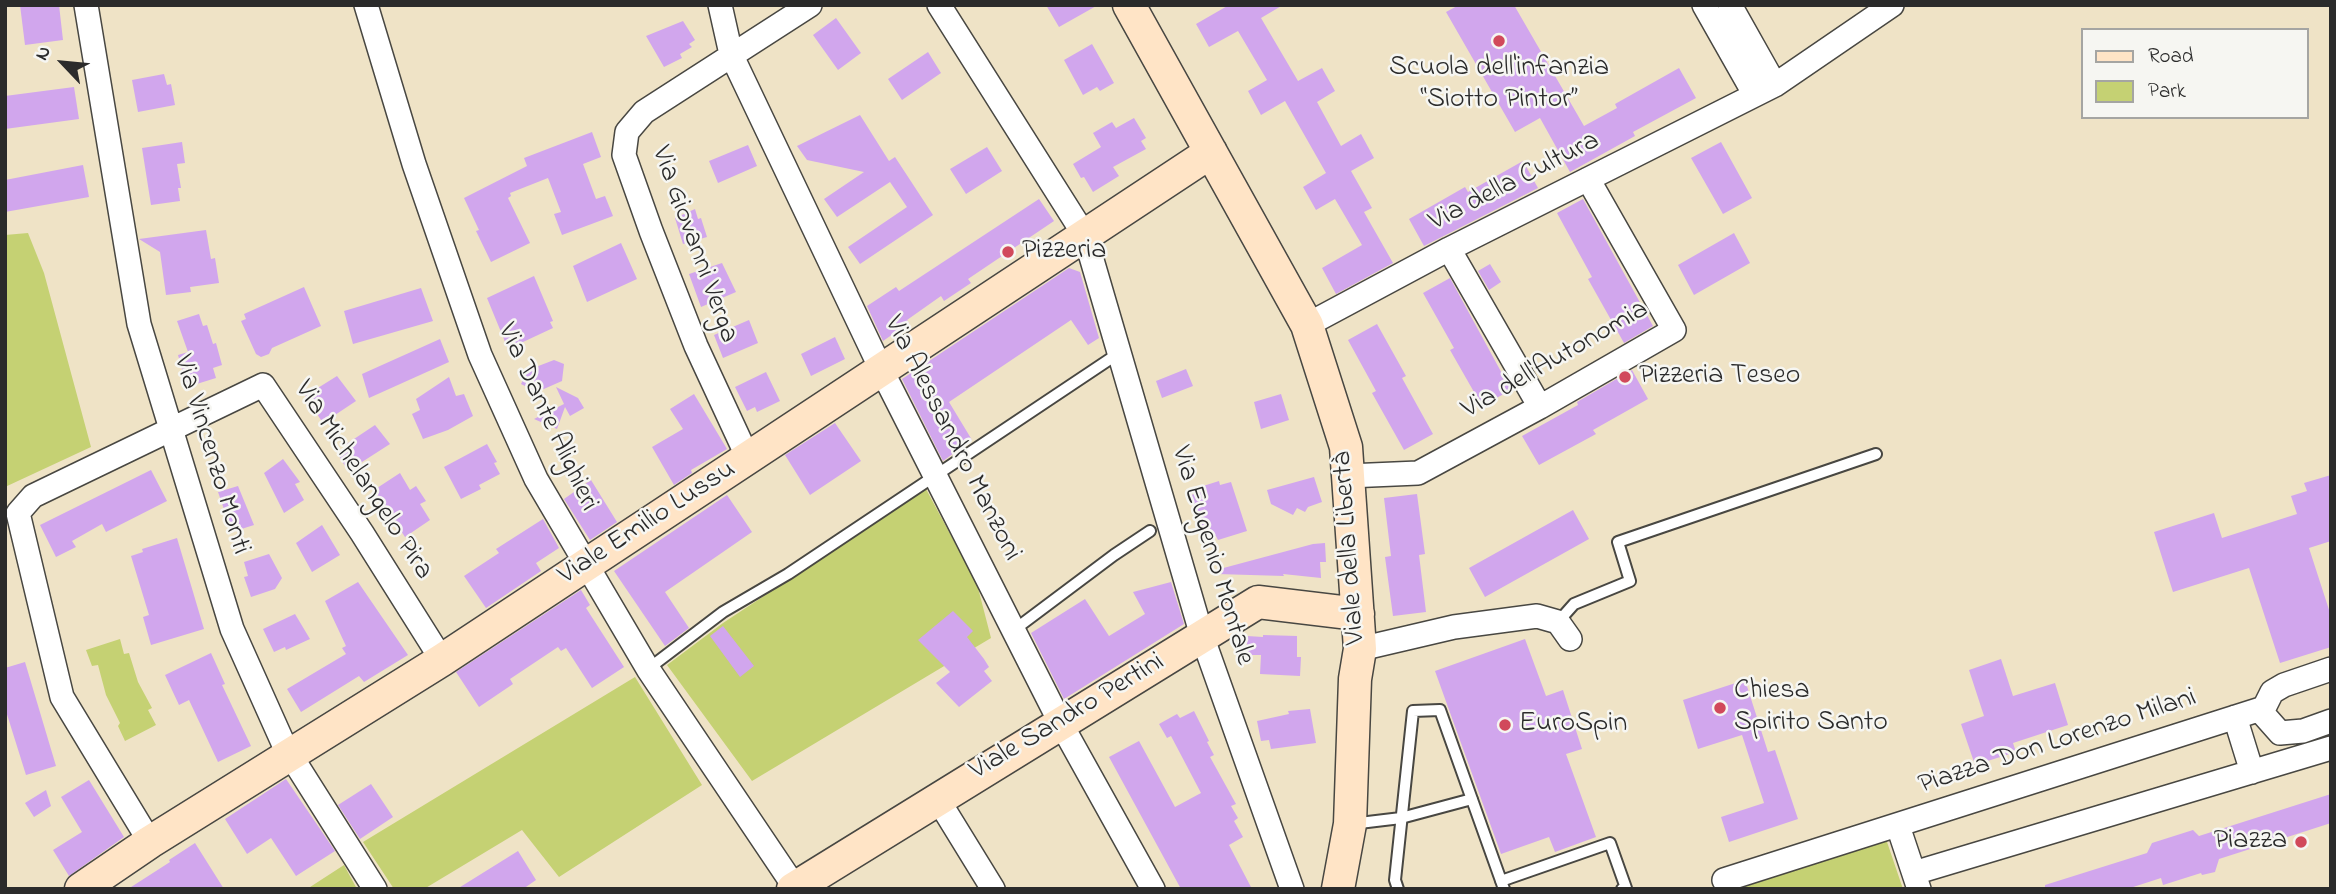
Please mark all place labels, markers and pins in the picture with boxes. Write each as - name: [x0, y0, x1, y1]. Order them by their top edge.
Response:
- marker: Scuola dell'infanzia “Siotto Pintor”: [1491, 33, 1507, 49]
- place label: Scuola dell'infanzia “Siotto Pintor”: [1389, 52, 1609, 118]
- place label: Pizzeria: [1022, 235, 1106, 269]
- marker: Pizzeria: [1000, 244, 1016, 260]
- place label: Pizzeria Teseo: [1639, 360, 1800, 394]
- marker: Pizzeria Teseo: [1617, 369, 1633, 385]
- place label: Chiesa Spirito Santo: [1734, 675, 1888, 741]
- marker: Chiesa Spirito Santo: [1712, 700, 1728, 716]
- place label: EuroSpin: [1519, 708, 1627, 742]
- marker: EuroSpin: [1497, 717, 1513, 733]
- place label: Piazza: [2214, 825, 2287, 859]
- marker: Piazza: [2293, 834, 2309, 850]

